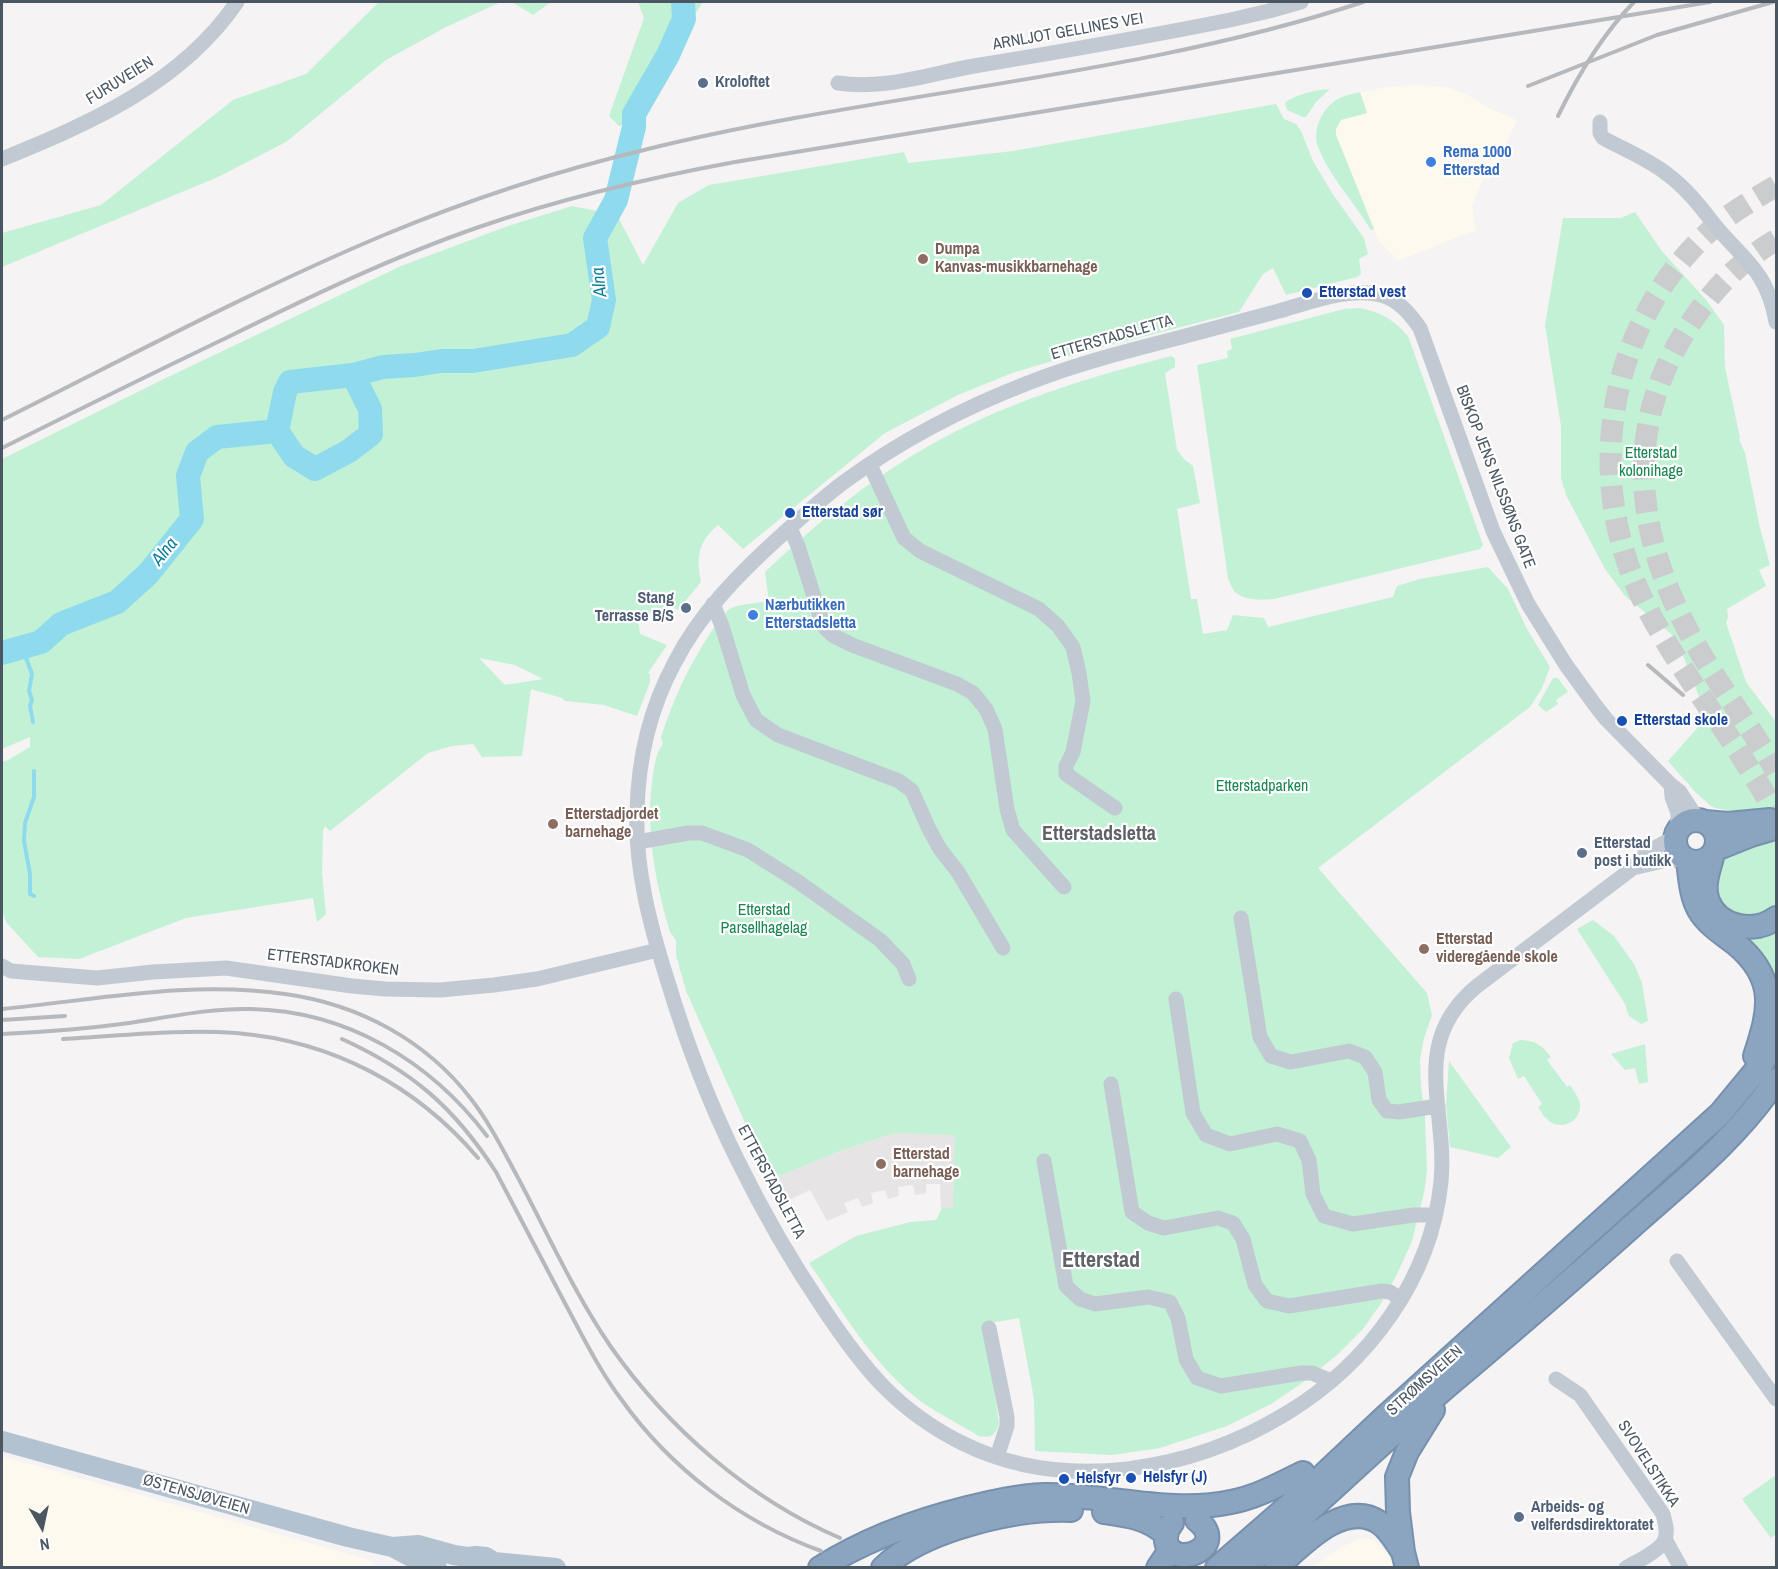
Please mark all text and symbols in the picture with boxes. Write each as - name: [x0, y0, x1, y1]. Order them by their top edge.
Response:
- street label: ARNLJOT GELLINES VEI: [991, 9, 1145, 55]
- street label: FURUVEIEN: [83, 53, 157, 109]
- place label: Kroloftet: [715, 73, 770, 93]
- marker: Kroloftet: [696, 76, 710, 90]
- place label: Rema 1000 Etterstad: [1443, 143, 1512, 181]
- marker: Rema 1000 Etterstad: [1424, 155, 1438, 169]
- place label: Dumpa Kanvas-musikkbarnehage: [935, 240, 1098, 278]
- marker: Dumpa Kanvas-musikkbarnehage: [916, 252, 930, 266]
- water label: Alna: [588, 266, 612, 298]
- place label: Etterstad vest: [1319, 283, 1406, 303]
- marker: Etterstad vest: [1300, 286, 1314, 300]
- street label: ETTERSTADSLETTA: [1049, 311, 1175, 365]
- street label: BISKOP JENS NILSSØNS GATE: [1451, 383, 1539, 571]
- park label: Etterstad kolonihage: [1619, 444, 1683, 482]
- place label: Etterstad sør: [802, 503, 883, 523]
- marker: Etterstad sør: [783, 506, 797, 520]
- water label: Alna: [147, 534, 183, 570]
- place label: Stang Terrasse B/S: [595, 589, 674, 627]
- place label: Nærbutikken Etterstadsletta: [765, 596, 856, 634]
- marker: Stang Terrasse B/S: [679, 601, 693, 615]
- marker: Nærbutikken Etterstadsletta: [746, 608, 760, 622]
- place label: Etterstad skole: [1634, 711, 1728, 731]
- marker: Etterstad skole: [1615, 714, 1629, 728]
- park label: Etterstadparken: [1216, 777, 1308, 797]
- place label: Etterstadjordet barnehage: [565, 805, 658, 843]
- marker: Etterstadjordet barnehage: [546, 817, 560, 831]
- district label: Etterstadsletta: [1042, 823, 1156, 847]
- place label: Etterstad post i butikk: [1594, 834, 1671, 872]
- marker: Etterstad post i butikk: [1575, 846, 1589, 860]
- park label: Etterstad Parsellhagelag: [721, 901, 807, 939]
- place label: Etterstad videregående skole: [1436, 930, 1558, 968]
- marker: Etterstad videregående skole: [1417, 942, 1431, 956]
- street label: ETTERSTADKROKEN: [266, 945, 400, 981]
- street label: ETTERSTADSLETTA: [733, 1122, 809, 1242]
- place label: Etterstad barnehage: [893, 1145, 959, 1183]
- marker: Etterstad barnehage: [874, 1157, 888, 1171]
- district label: Etterstad: [1062, 1248, 1140, 1274]
- street label: STRØMSVEIEN: [1383, 1342, 1467, 1420]
- street label: SVOVELSTIKKA: [1613, 1417, 1683, 1511]
- place label: Helsfyr (J): [1143, 1468, 1207, 1488]
- place label: Helsfyr: [1076, 1469, 1120, 1489]
- street label: ØSTENSJØVEIEN: [140, 1471, 252, 1519]
- marker: Helsfyr (J): [1124, 1471, 1138, 1485]
- marker: Helsfyr: [1057, 1472, 1071, 1486]
- north arrow: [12, 1497, 72, 1557]
- place label: Arbeids- og velferdsdirektoratet: [1531, 1498, 1653, 1536]
- marker: Arbeids- og velferdsdirektoratet: [1512, 1510, 1526, 1524]
- text: N: [38, 1533, 51, 1556]

